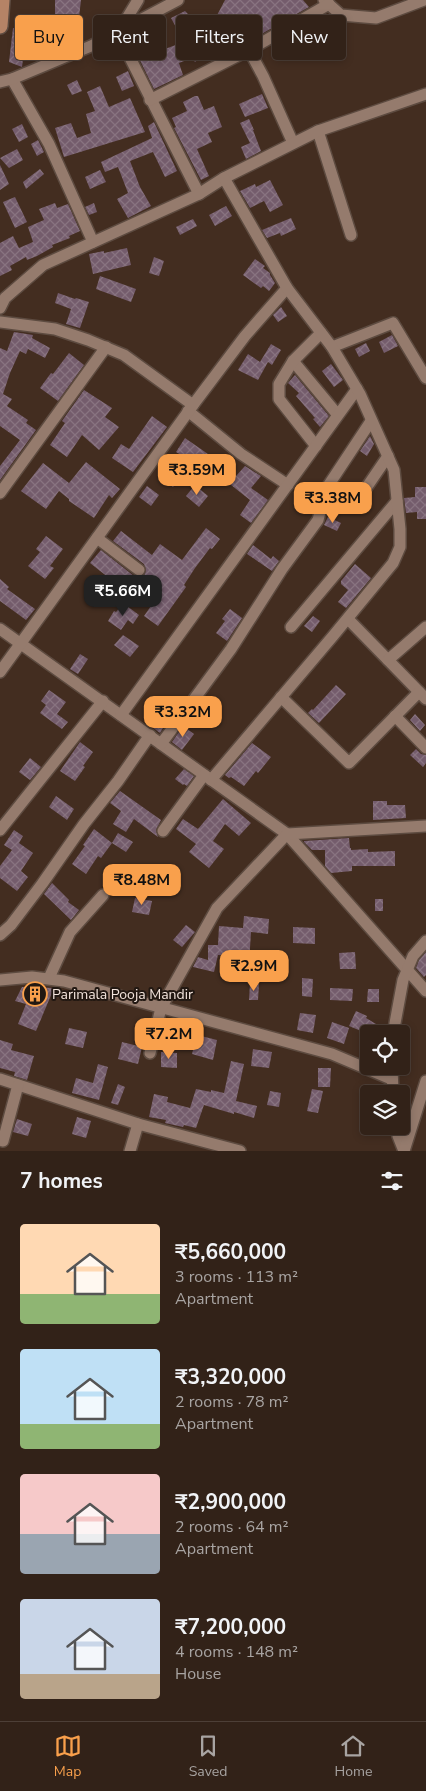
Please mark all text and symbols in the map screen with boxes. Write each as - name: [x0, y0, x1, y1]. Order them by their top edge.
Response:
- chip: Buy: [15, 15, 83, 60]
- chip: Rent: [93, 15, 166, 60]
- chip: Filters: [176, 15, 262, 60]
- chip: New: [272, 15, 346, 60]
- pin: ₹3.59M: [156, 454, 238, 496]
- text: ₹3.59M: [169, 459, 225, 481]
- pin: ₹3.38M: [292, 482, 374, 524]
- text: ₹3.38M: [305, 487, 361, 509]
- pin: ₹5.66M: [82, 574, 164, 617]
- text: ₹5.66M: [95, 580, 151, 602]
- pin: ₹3.32M: [142, 696, 224, 738]
- text: ₹3.32M: [155, 701, 211, 723]
- pin: ₹8.48M: [101, 864, 183, 906]
- text: ₹8.48M: [114, 869, 170, 891]
- pin: ₹2.9M: [219, 950, 289, 992]
- text: ₹2.9M: [231, 955, 277, 977]
- building icon: Parimala Pooja Mandir: [22, 981, 48, 1007]
- place label: Parimala Pooja Mandir: [52, 985, 193, 1004]
- pin: ₹7.2M: [134, 1018, 204, 1060]
- text: ₹7.2M: [146, 1023, 192, 1045]
- map controls: [360, 1025, 410, 1135]
- button: locate: [360, 1025, 410, 1075]
- button: layers: [360, 1085, 410, 1135]
- text: 7 homes: [20, 1167, 103, 1195]
- icon: filters: [378, 1167, 406, 1195]
- text: ₹5,660,000: [175, 1238, 286, 1266]
- icon: home: [60, 1244, 120, 1304]
- text: 3 rooms · 113 m²: [175, 1266, 298, 1288]
- text: Apartment: [175, 1288, 253, 1310]
- text: ₹3,320,000: [175, 1363, 286, 1391]
- icon: home: [60, 1369, 120, 1429]
- text: 2 rooms · 78 m²: [175, 1391, 288, 1413]
- text: Apartment: [175, 1413, 253, 1435]
- text: ₹2,900,000: [175, 1488, 286, 1516]
- icon: home: [60, 1494, 120, 1554]
- text: 2 rooms · 64 m²: [175, 1516, 288, 1538]
- text: Apartment: [175, 1538, 253, 1560]
- text: ₹7,200,000: [175, 1613, 286, 1641]
- icon: home: [60, 1619, 120, 1679]
- text: 4 rooms · 148 m²: [175, 1641, 298, 1663]
- text: House: [175, 1663, 221, 1685]
- tab: Map: [54, 1732, 82, 1781]
- tab: Saved: [189, 1732, 227, 1781]
- tab: Home: [335, 1732, 372, 1781]

